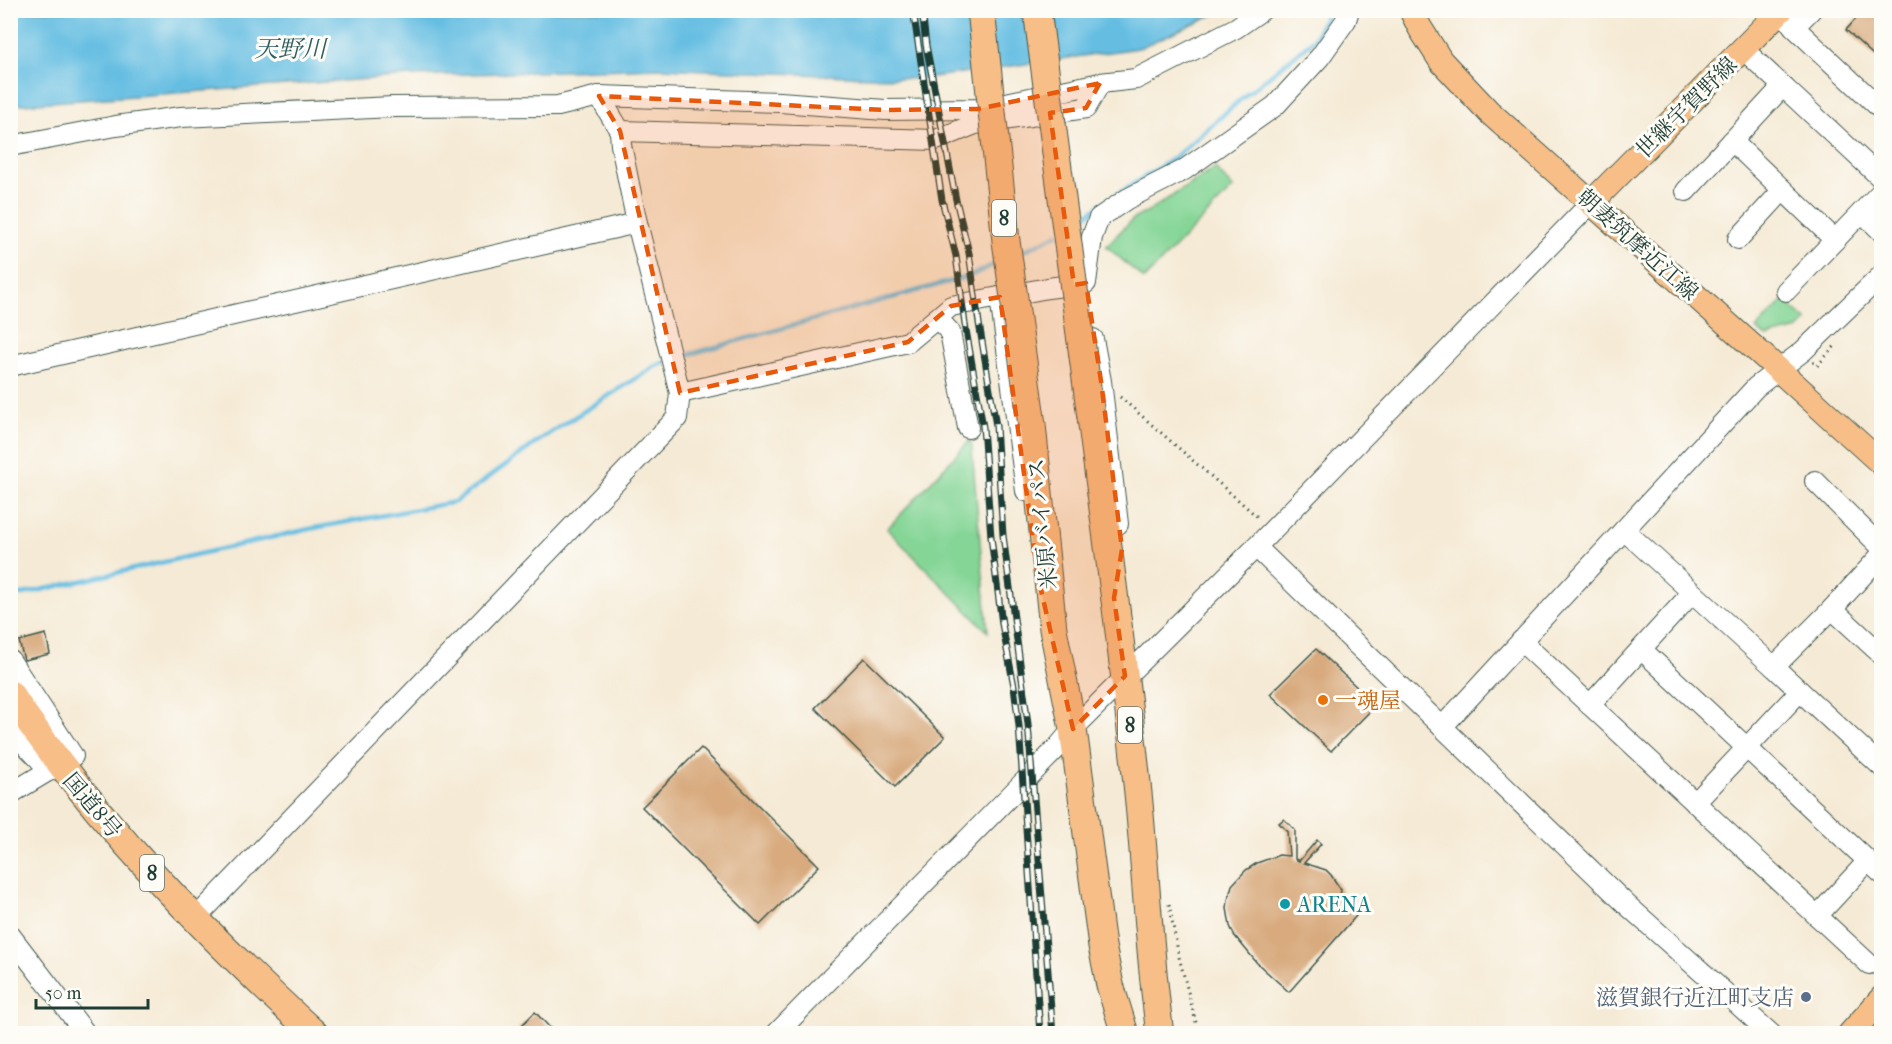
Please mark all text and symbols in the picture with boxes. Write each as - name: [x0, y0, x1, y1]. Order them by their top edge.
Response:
- water label: 天野川: [254, 35, 329, 63]
- street label: 世継宇賀野線: [1631, 52, 1743, 164]
- street label: 朝妻筑摩近江線: [1571, 184, 1703, 306]
- road number: 8: [992, 200, 1016, 236]
- street label: 米原バイパス: [1023, 457, 1063, 591]
- place label: 一魂屋: [1335, 688, 1401, 714]
- marker: 一魂屋: [1316, 693, 1330, 707]
- road number: 8: [1118, 707, 1142, 743]
- street label: 国道8号: [58, 768, 127, 844]
- road number: 8: [140, 855, 164, 891]
- place label: ARENA: [1296, 892, 1372, 918]
- marker: ARENA: [1278, 897, 1292, 911]
- scale bar: [36, 972, 148, 1010]
- text: 50 m: [45, 983, 82, 1004]
- place label: 滋賀銀行近江町支店: [1596, 985, 1794, 1011]
- marker: 滋賀銀行近江町支店: [1799, 990, 1813, 1004]

